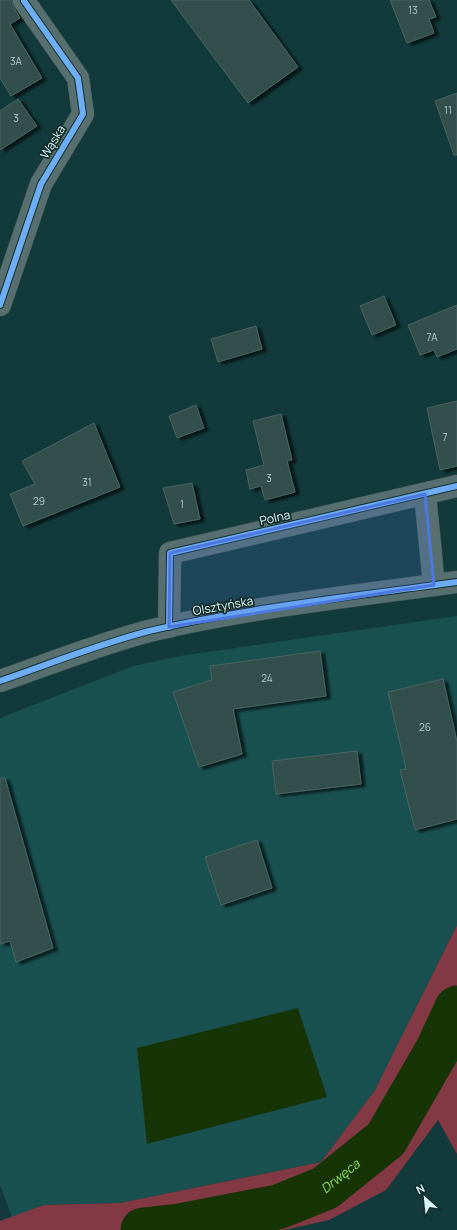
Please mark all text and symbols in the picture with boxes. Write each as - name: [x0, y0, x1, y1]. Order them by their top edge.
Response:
- house number: 13: [408, 3, 418, 17]
- house number: 3A: [10, 54, 23, 68]
- house number: 11: [444, 103, 452, 117]
- house number: 3: [13, 111, 19, 125]
- street label: Wąska: [36, 122, 69, 162]
- house number: 7A: [427, 330, 438, 344]
- house number: 7: [442, 430, 448, 444]
- house number: 3: [266, 471, 272, 485]
- house number: 31: [82, 475, 92, 489]
- house number: 29: [33, 494, 45, 508]
- house number: 1: [180, 497, 184, 511]
- street label: Polna: [258, 506, 292, 529]
- street label: Olsztyńska: [191, 592, 254, 619]
- house number: 24: [261, 671, 273, 685]
- house number: 26: [419, 720, 431, 734]
- water label: Drwęca: [317, 1154, 364, 1197]
- north arrow: [405, 1178, 445, 1218]
- text: N: [413, 1180, 427, 1197]

